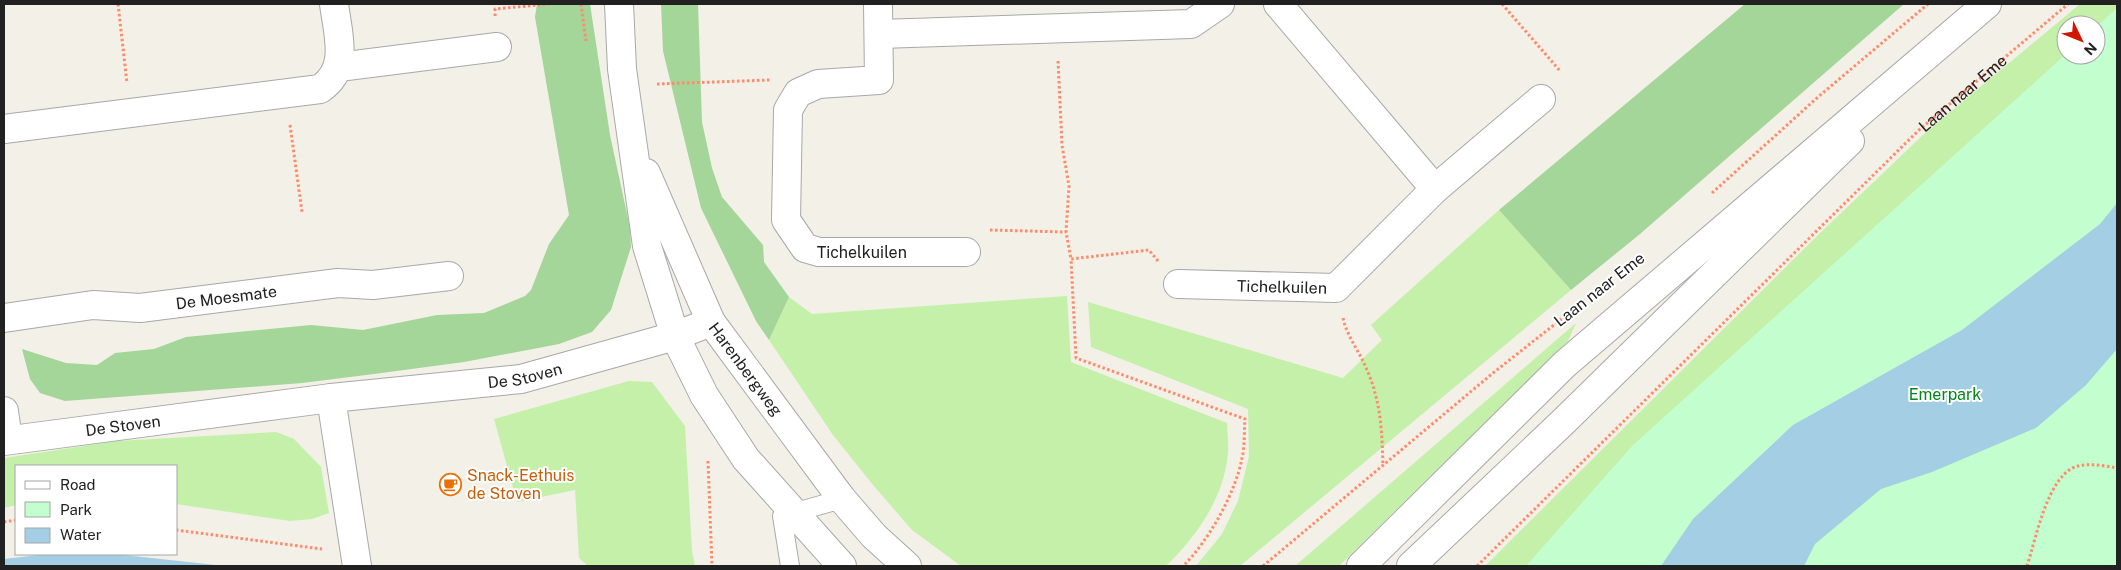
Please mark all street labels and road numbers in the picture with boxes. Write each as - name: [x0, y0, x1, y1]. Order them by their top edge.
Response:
- street label: Laan naar Eme: [1915, 51, 2011, 136]
- street label: Tichelkuilen: [817, 243, 907, 262]
- street label: Laan naar Eme: [1550, 248, 1648, 331]
- street label: Tichelkuilen: [1237, 276, 1327, 298]
- street label: De Moesmate: [175, 282, 278, 313]
- street label: Harenbergweg: [705, 319, 786, 420]
- street label: De Stoven: [487, 359, 564, 392]
- street label: De Stoven: [84, 412, 162, 440]

